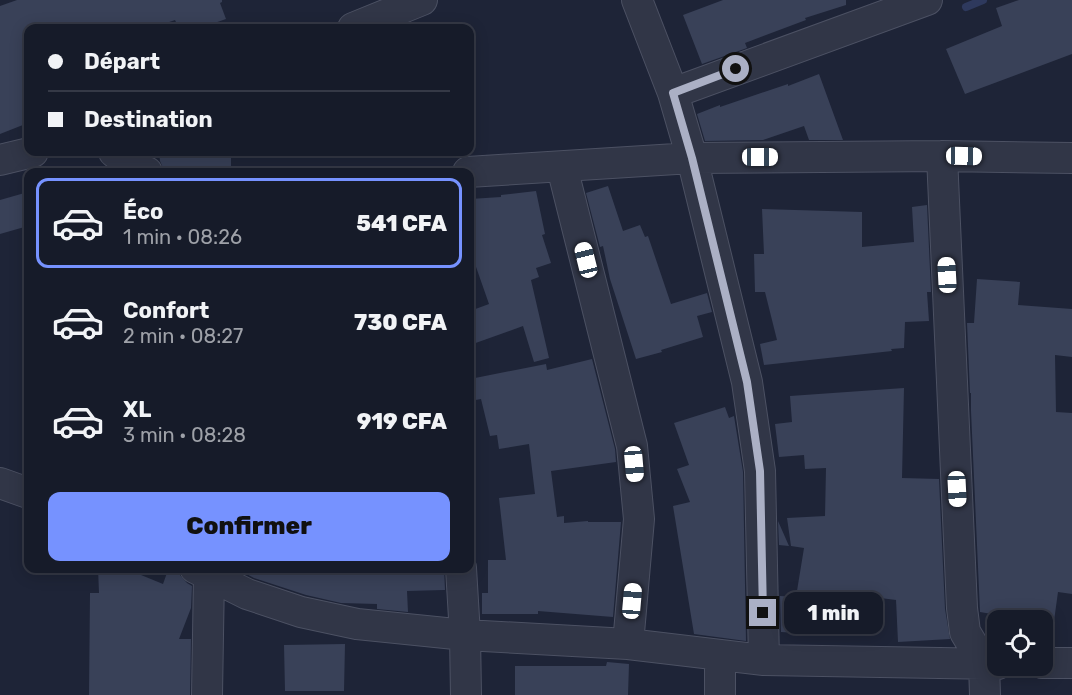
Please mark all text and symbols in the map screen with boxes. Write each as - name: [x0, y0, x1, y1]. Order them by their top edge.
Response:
- text: Départ: [84, 48, 160, 75]
- route start: [722, 55, 749, 82]
- text: Destination: [84, 106, 213, 133]
- car: [946, 147, 982, 165]
- car: [742, 148, 778, 166]
- icon: car: [51, 196, 105, 250]
- text: Éco: [123, 198, 163, 225]
- text: 541 CFA: [356, 210, 447, 237]
- text: 1 min · 08:26: [123, 225, 242, 249]
- car: [573, 240, 599, 280]
- car: [937, 257, 957, 293]
- icon: car: [51, 295, 105, 349]
- text: Confort: [123, 297, 209, 324]
- text: 730 CFA: [354, 309, 447, 336]
- text: 2 min · 08:27: [123, 324, 243, 348]
- icon: car: [51, 394, 105, 448]
- text: XL: [123, 396, 151, 423]
- text: 919 CFA: [357, 408, 447, 435]
- text: 3 min · 08:28: [123, 423, 246, 447]
- car: [623, 445, 645, 483]
- car: [947, 471, 967, 507]
- button: Confirmer: [48, 492, 450, 561]
- car: [621, 582, 643, 620]
- callout: 1 min: [784, 592, 883, 634]
- route end: [749, 599, 776, 626]
- text: 1 min: [807, 601, 860, 625]
- map controls: [987, 610, 1053, 676]
- button: locate: [987, 610, 1053, 676]

